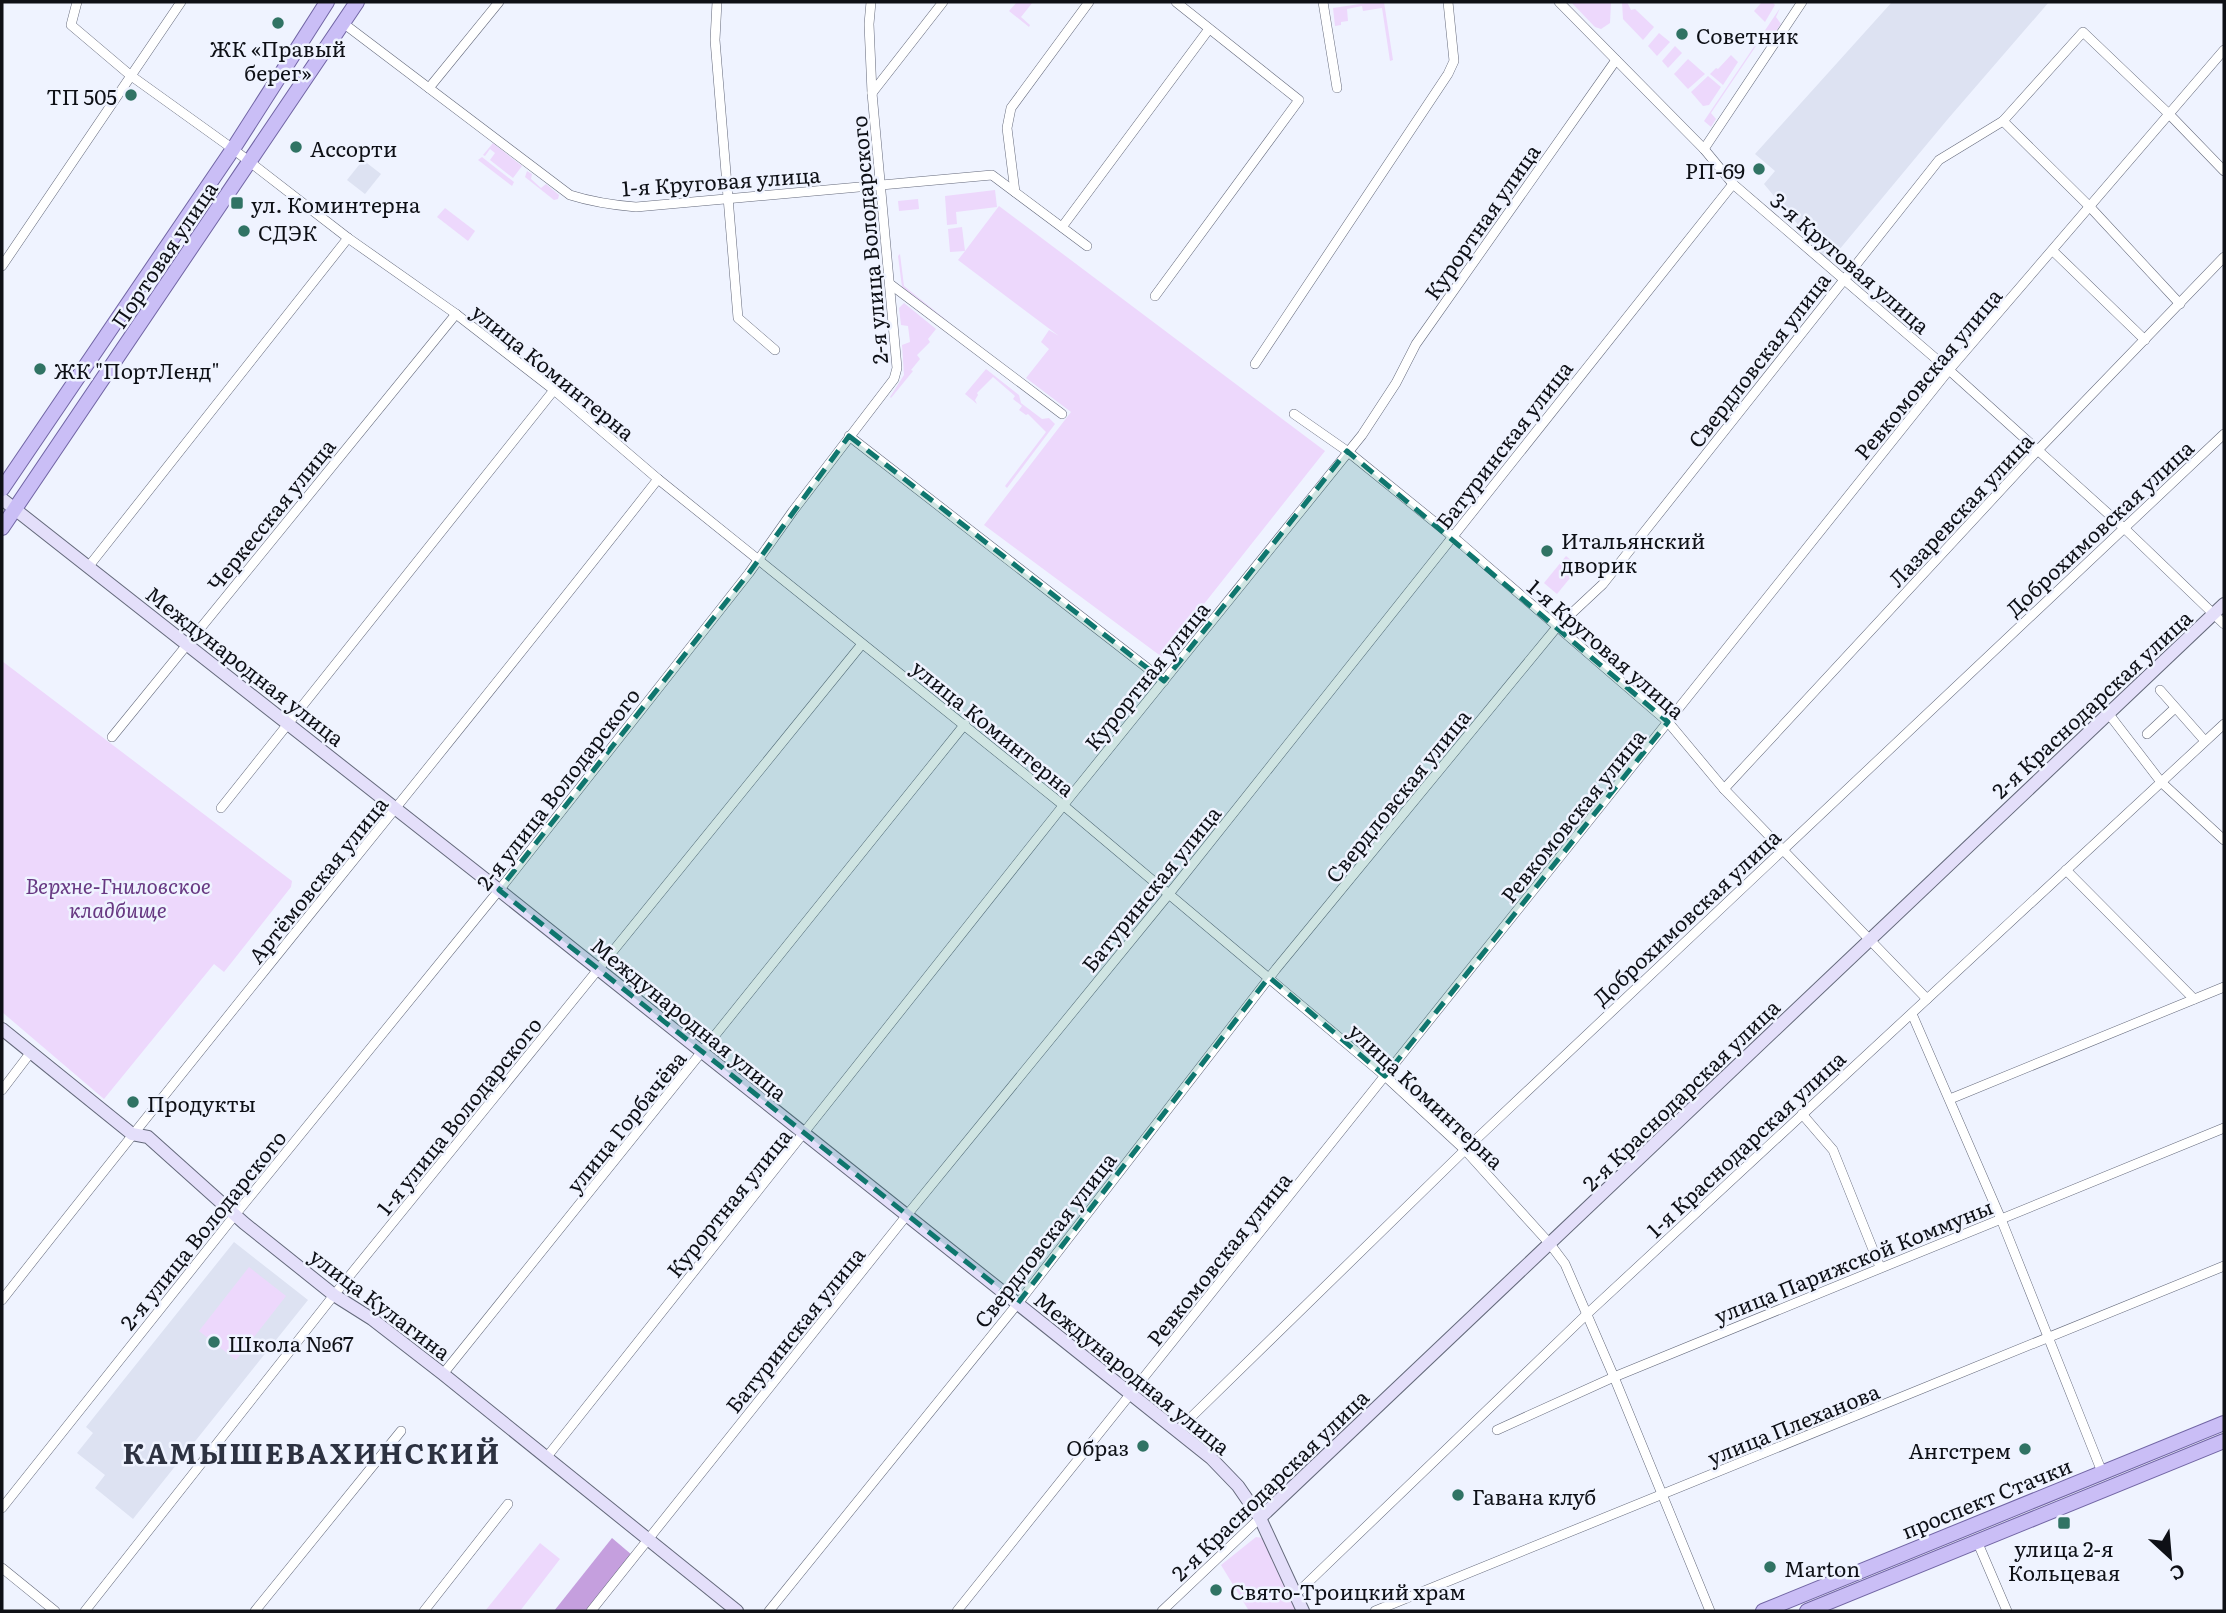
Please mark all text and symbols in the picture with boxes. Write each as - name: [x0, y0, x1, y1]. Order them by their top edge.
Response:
- marker: ЖК «Правый берег»: [270, 15, 286, 31]
- place label: Советник: [1696, 19, 1799, 50]
- marker: Советник: [1674, 26, 1690, 42]
- place label: ЖК «Правый берег»: [210, 32, 346, 87]
- place label: ТП 505: [46, 80, 117, 111]
- marker: ТП 505: [123, 87, 139, 103]
- street label: 2-я улица Володарского: [842, 114, 894, 366]
- place label: Ассорти: [310, 132, 397, 163]
- street label: Курортная улица: [1416, 136, 1547, 305]
- marker: Ассорти: [288, 139, 304, 155]
- place label: РП-69: [1685, 154, 1745, 185]
- street label: 1-я Круговая улица: [620, 158, 822, 202]
- marker: РП-69: [1751, 161, 1767, 177]
- street label: Портовая улица: [102, 174, 224, 334]
- street label: 3-я Круговая улица: [1764, 184, 1938, 340]
- place label: ул. Коминтерна: [251, 188, 421, 219]
- marker: ул. Коминтерна: [229, 195, 245, 211]
- place label: СДЭК: [258, 216, 318, 247]
- marker: СДЭК: [236, 223, 252, 239]
- street label: Свердловская улица: [1679, 264, 1837, 453]
- street label: Ревкомовская улица: [1846, 280, 2009, 465]
- street label: улица Коминтерна: [466, 295, 643, 447]
- street label: Батуринская улица: [1427, 353, 1579, 535]
- place label: ЖК "ПортЛенд": [54, 354, 220, 385]
- marker: ЖК "ПортЛенд": [32, 361, 48, 377]
- street label: Лазаревская улица: [1880, 425, 2040, 593]
- street label: Черкесская улица: [199, 430, 342, 597]
- street label: Доброхимовская улица: [1998, 431, 2200, 622]
- place label: Итальянский дворик: [1561, 524, 1705, 579]
- marker: Итальянский дворик: [1539, 543, 1555, 559]
- street label: 1-я Круговая улица: [1522, 571, 1693, 726]
- street label: Международная улица: [140, 578, 352, 753]
- street label: Курортная улица: [1076, 593, 1216, 756]
- street label: 2-я Краснодарская улица: [1984, 601, 2199, 804]
- street label: улица Коминтерна: [906, 651, 1083, 803]
- street label: 2-я улица Володарского: [468, 680, 646, 896]
- street label: Свердловская улица: [1317, 701, 1477, 888]
- street label: Ревкомовская улица: [1492, 721, 1652, 908]
- street label: Артёмовская улица: [240, 788, 395, 969]
- street label: Батуринская улица: [1073, 798, 1227, 978]
- street label: Доброхимовская улица: [1585, 820, 1787, 1011]
- park label: Верхне-Гниловское кладбище: [25, 869, 211, 924]
- street label: Международная улица: [585, 929, 795, 1107]
- street label: 2-я Краснодарская улица: [1574, 991, 1786, 1197]
- street label: 1-я улица Володарского: [368, 1009, 548, 1221]
- street label: улица Коминтерна: [1342, 1015, 1512, 1176]
- street label: 1-я Краснодарская улица: [1639, 1042, 1852, 1244]
- street label: улица Горбачёва: [558, 1043, 693, 1199]
- place label: Продукты: [147, 1087, 256, 1118]
- marker: Продукты: [125, 1094, 141, 1110]
- street label: Курортная улица: [658, 1120, 798, 1283]
- street label: 2-я улица Володарского: [112, 1122, 292, 1336]
- street label: Свердловская улица: [965, 1144, 1123, 1333]
- street label: Ревкомовская улица: [1138, 1164, 1298, 1351]
- street label: улица Парижской Коммуны: [1709, 1190, 1997, 1330]
- street label: Батуринская улица: [717, 1239, 871, 1419]
- street label: улица Кулагина: [304, 1240, 459, 1367]
- street label: Международная улица: [1028, 1283, 1238, 1461]
- place label: Школа №67: [228, 1327, 354, 1358]
- marker: Школа №67: [206, 1334, 222, 1350]
- street label: улица Плеханова: [1702, 1374, 1884, 1472]
- street label: 2-я Краснодарская улица: [1163, 1381, 1375, 1587]
- district label: КАМЫШЕВАХИНСКИЙ: [123, 1431, 501, 1473]
- place label: Образ: [1066, 1431, 1129, 1462]
- place label: Ангстрем: [1909, 1434, 2011, 1465]
- marker: Образ: [1135, 1438, 1151, 1454]
- marker: Ангстрем: [2017, 1441, 2033, 1457]
- street label: проспект Стачки: [1896, 1449, 2076, 1545]
- place label: Гавана клуб: [1472, 1480, 1596, 1511]
- marker: Гавана клуб: [1450, 1487, 1466, 1503]
- marker: улица 2-я Кольцевая: [2056, 1515, 2072, 1531]
- north arrow: [2135, 1522, 2205, 1592]
- place label: улица 2-я Кольцевая: [2008, 1532, 2120, 1587]
- place label: Marton: [1784, 1552, 1860, 1583]
- text: С: [2166, 1558, 2190, 1589]
- marker: Marton: [1762, 1559, 1778, 1575]
- place label: Свято-Троицкий храм: [1230, 1575, 1466, 1606]
- marker: Свято-Троицкий храм: [1208, 1582, 1224, 1598]

